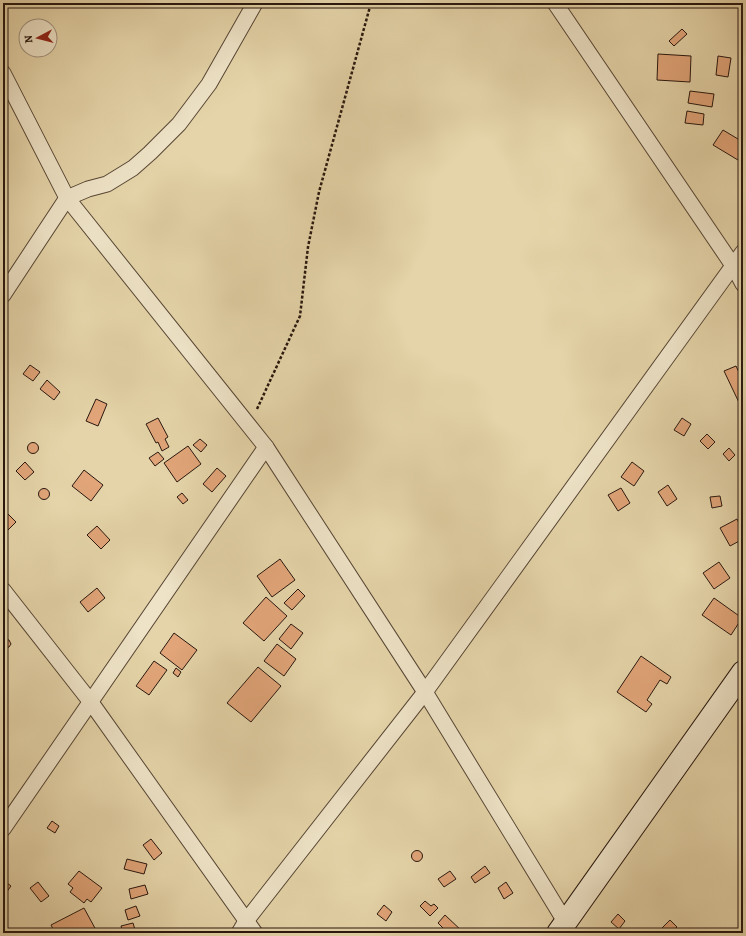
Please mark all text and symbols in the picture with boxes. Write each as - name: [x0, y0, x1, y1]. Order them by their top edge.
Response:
- north arrow: [18, 18, 58, 58]
- text: N: [21, 34, 37, 44]

